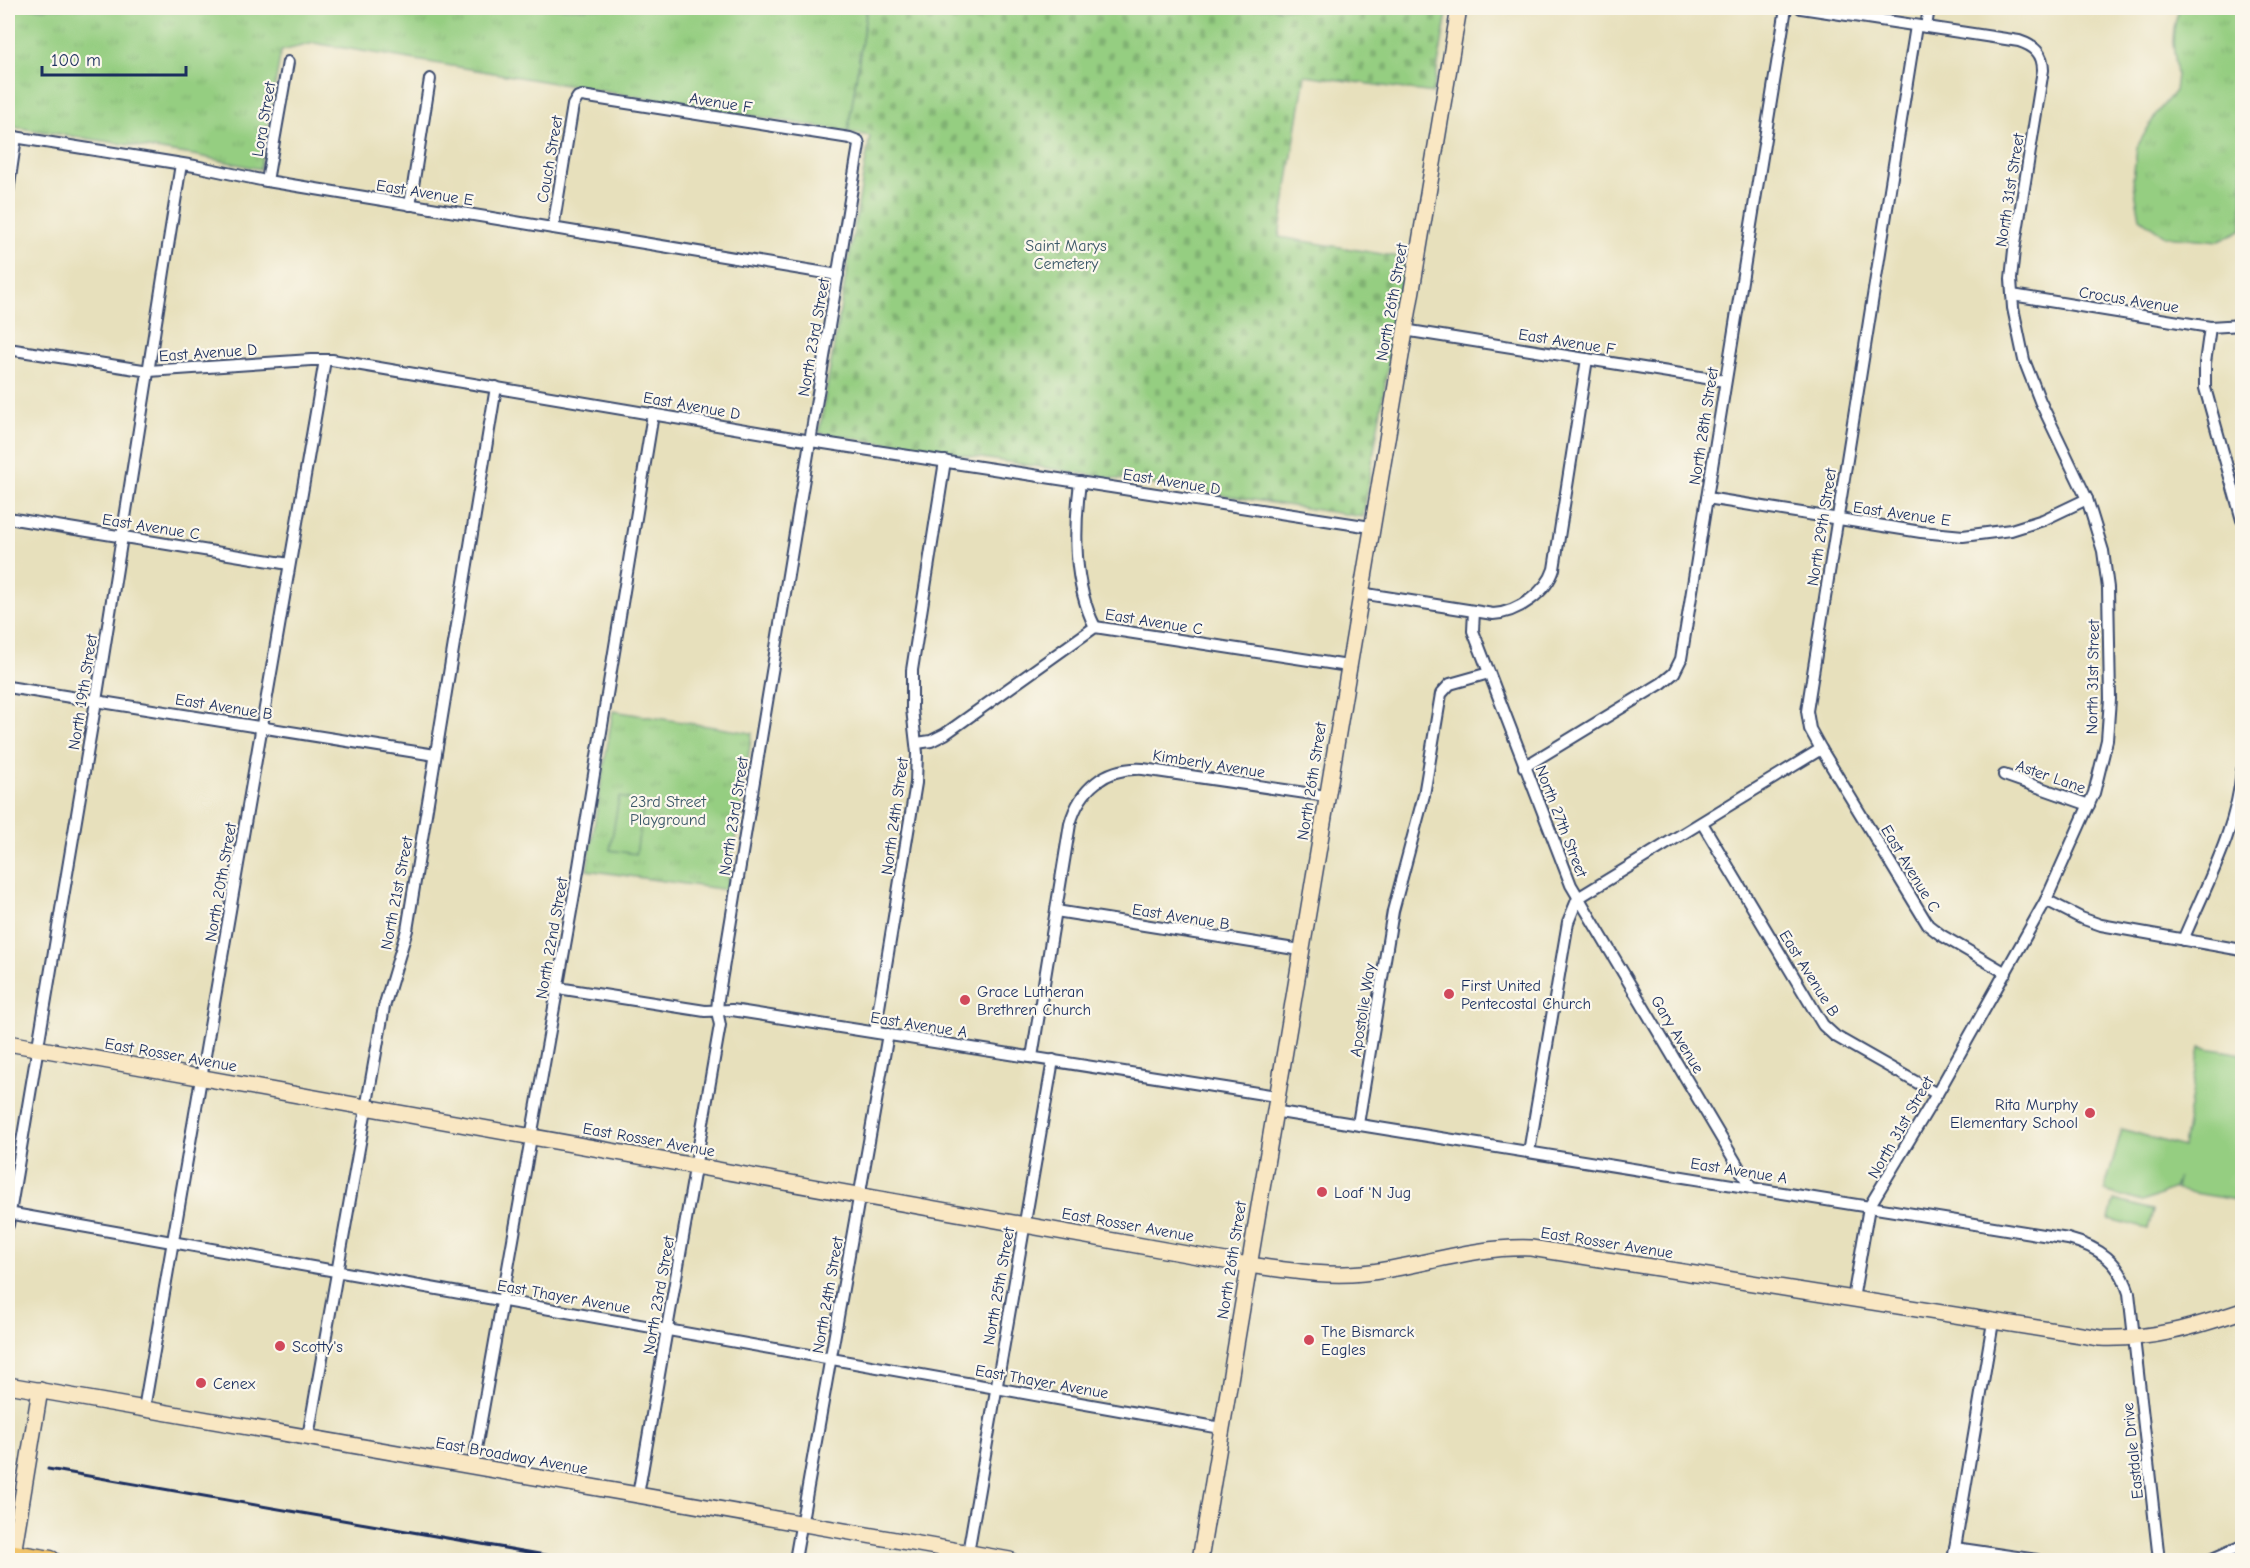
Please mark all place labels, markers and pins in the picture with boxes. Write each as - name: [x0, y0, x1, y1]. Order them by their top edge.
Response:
- place label: First United Pentecostal Church: [1461, 977, 1591, 1013]
- place label: Grace Lutheran Brethren Church: [977, 983, 1091, 1019]
- marker: First United Pentecostal Church: [1442, 987, 1456, 1001]
- marker: Grace Lutheran Brethren Church: [958, 993, 972, 1007]
- place label: Rita Murphy Elementary School: [1950, 1096, 2079, 1132]
- marker: Rita Murphy Elementary School: [2083, 1106, 2097, 1120]
- place label: Loaf 'N Jug: [1334, 1184, 1411, 1202]
- marker: Loaf 'N Jug: [1315, 1185, 1329, 1199]
- place label: The Bismarck Eagles: [1321, 1323, 1415, 1359]
- marker: The Bismarck Eagles: [1302, 1333, 1316, 1347]
- place label: Scotty's: [292, 1338, 343, 1356]
- marker: Scotty's: [273, 1339, 287, 1353]
- place label: Cenex: [213, 1375, 256, 1393]
- marker: Cenex: [194, 1376, 208, 1390]

